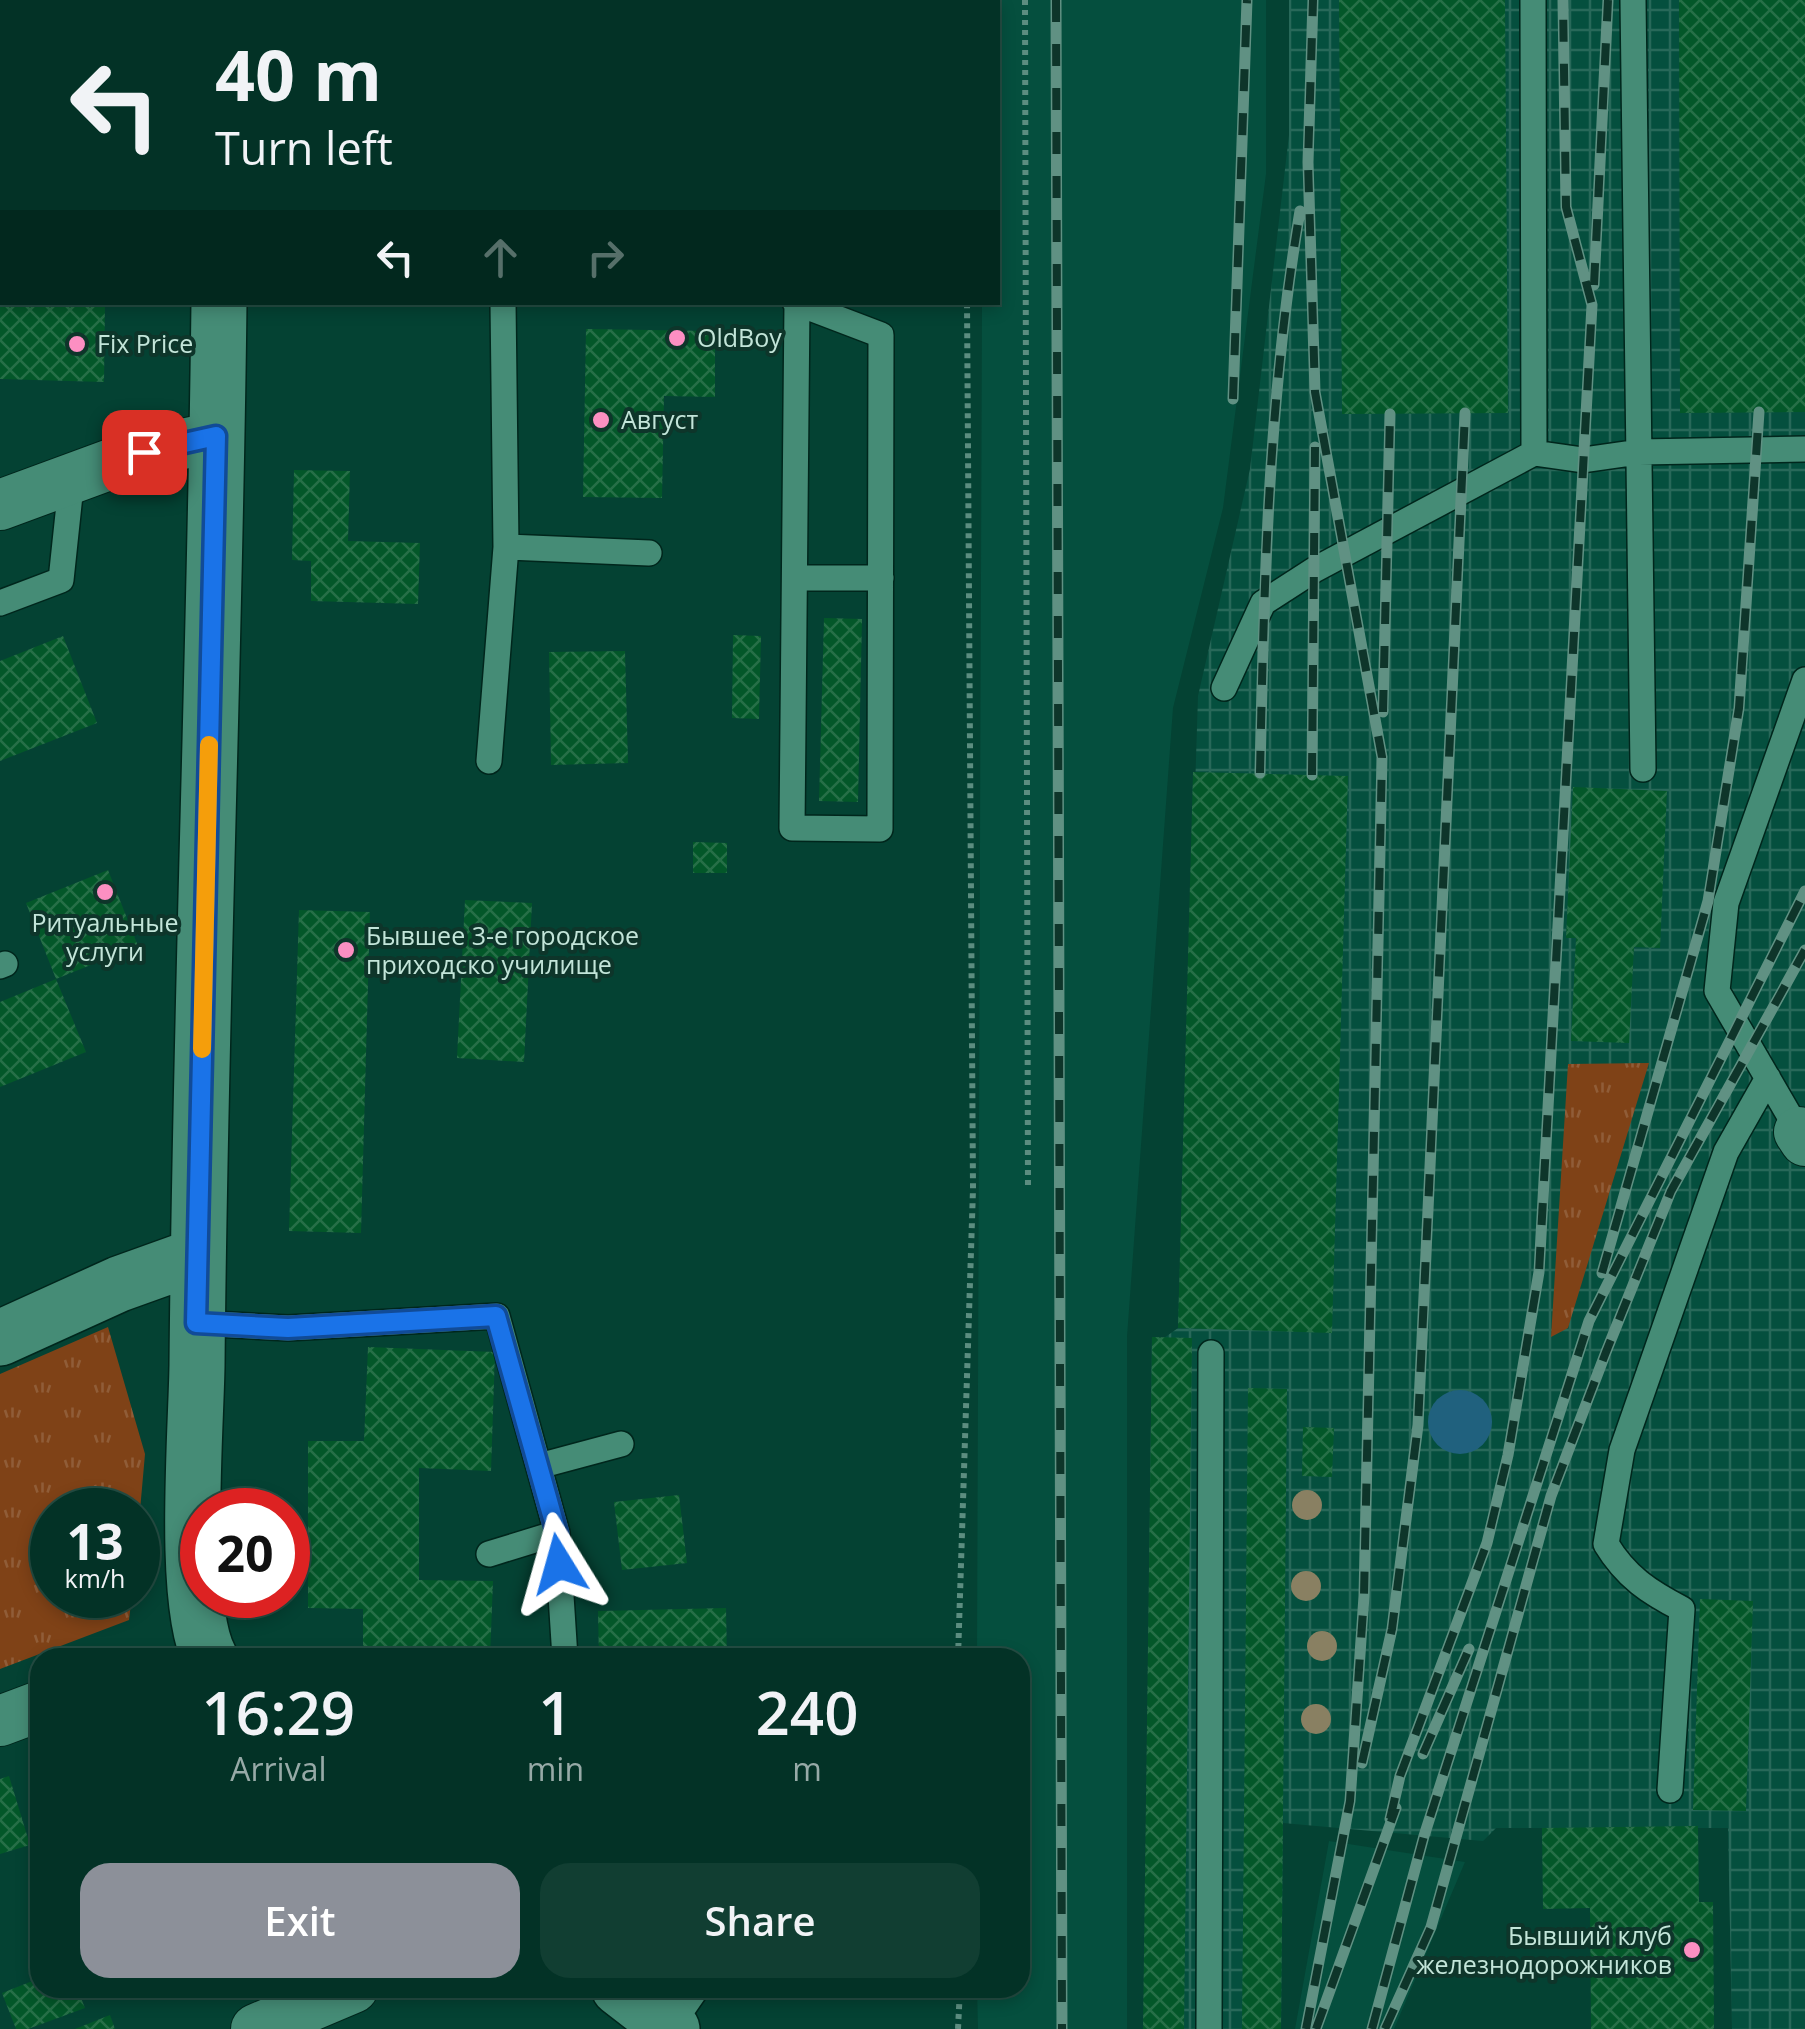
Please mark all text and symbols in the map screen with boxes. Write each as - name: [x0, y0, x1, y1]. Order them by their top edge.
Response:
- text: 40 m: [215, 26, 382, 122]
- icon: left: [50, 40, 180, 170]
- text: Turn left: [215, 117, 393, 178]
- icon: left: [368, 230, 423, 285]
- icon: ahead: [473, 230, 528, 285]
- icon: right: [578, 230, 633, 285]
- place label: OldBoy: [697, 320, 782, 354]
- place label: Fix Price: [97, 326, 193, 360]
- marker: OldBoy: [666, 327, 688, 349]
- marker: Fix Price: [66, 333, 88, 355]
- place label: Август: [621, 402, 698, 436]
- marker: Август: [590, 409, 612, 431]
- pin: [102, 410, 187, 495]
- icon: arrive: [117, 425, 172, 480]
- marker: Ритуальные услуги: [94, 881, 116, 903]
- place label: Ритуальные услуги: [31, 905, 179, 968]
- place label: Бывшее 3-е городское приходско училище: [366, 918, 639, 981]
- marker: Бывшее 3-е городское приходско училище: [335, 939, 357, 961]
- speed limit sign: 20: [180, 1488, 310, 1618]
- text: 13: [66, 1507, 124, 1575]
- position arrow: [507, 1512, 611, 1616]
- text: km/h: [65, 1561, 125, 1595]
- text: 16:29: [202, 1671, 355, 1753]
- text: 1: [538, 1671, 573, 1753]
- text: 240: [756, 1671, 858, 1753]
- text: Arrival: [230, 1747, 327, 1790]
- text: min: [527, 1747, 584, 1790]
- text: m: [792, 1747, 822, 1790]
- button: Exit: [80, 1863, 520, 1978]
- button: Share: [540, 1863, 980, 1978]
- place label: Бывший клуб железнодорожников: [1416, 1918, 1672, 1981]
- marker: Бывший клуб железнодорожников: [1681, 1939, 1703, 1961]

